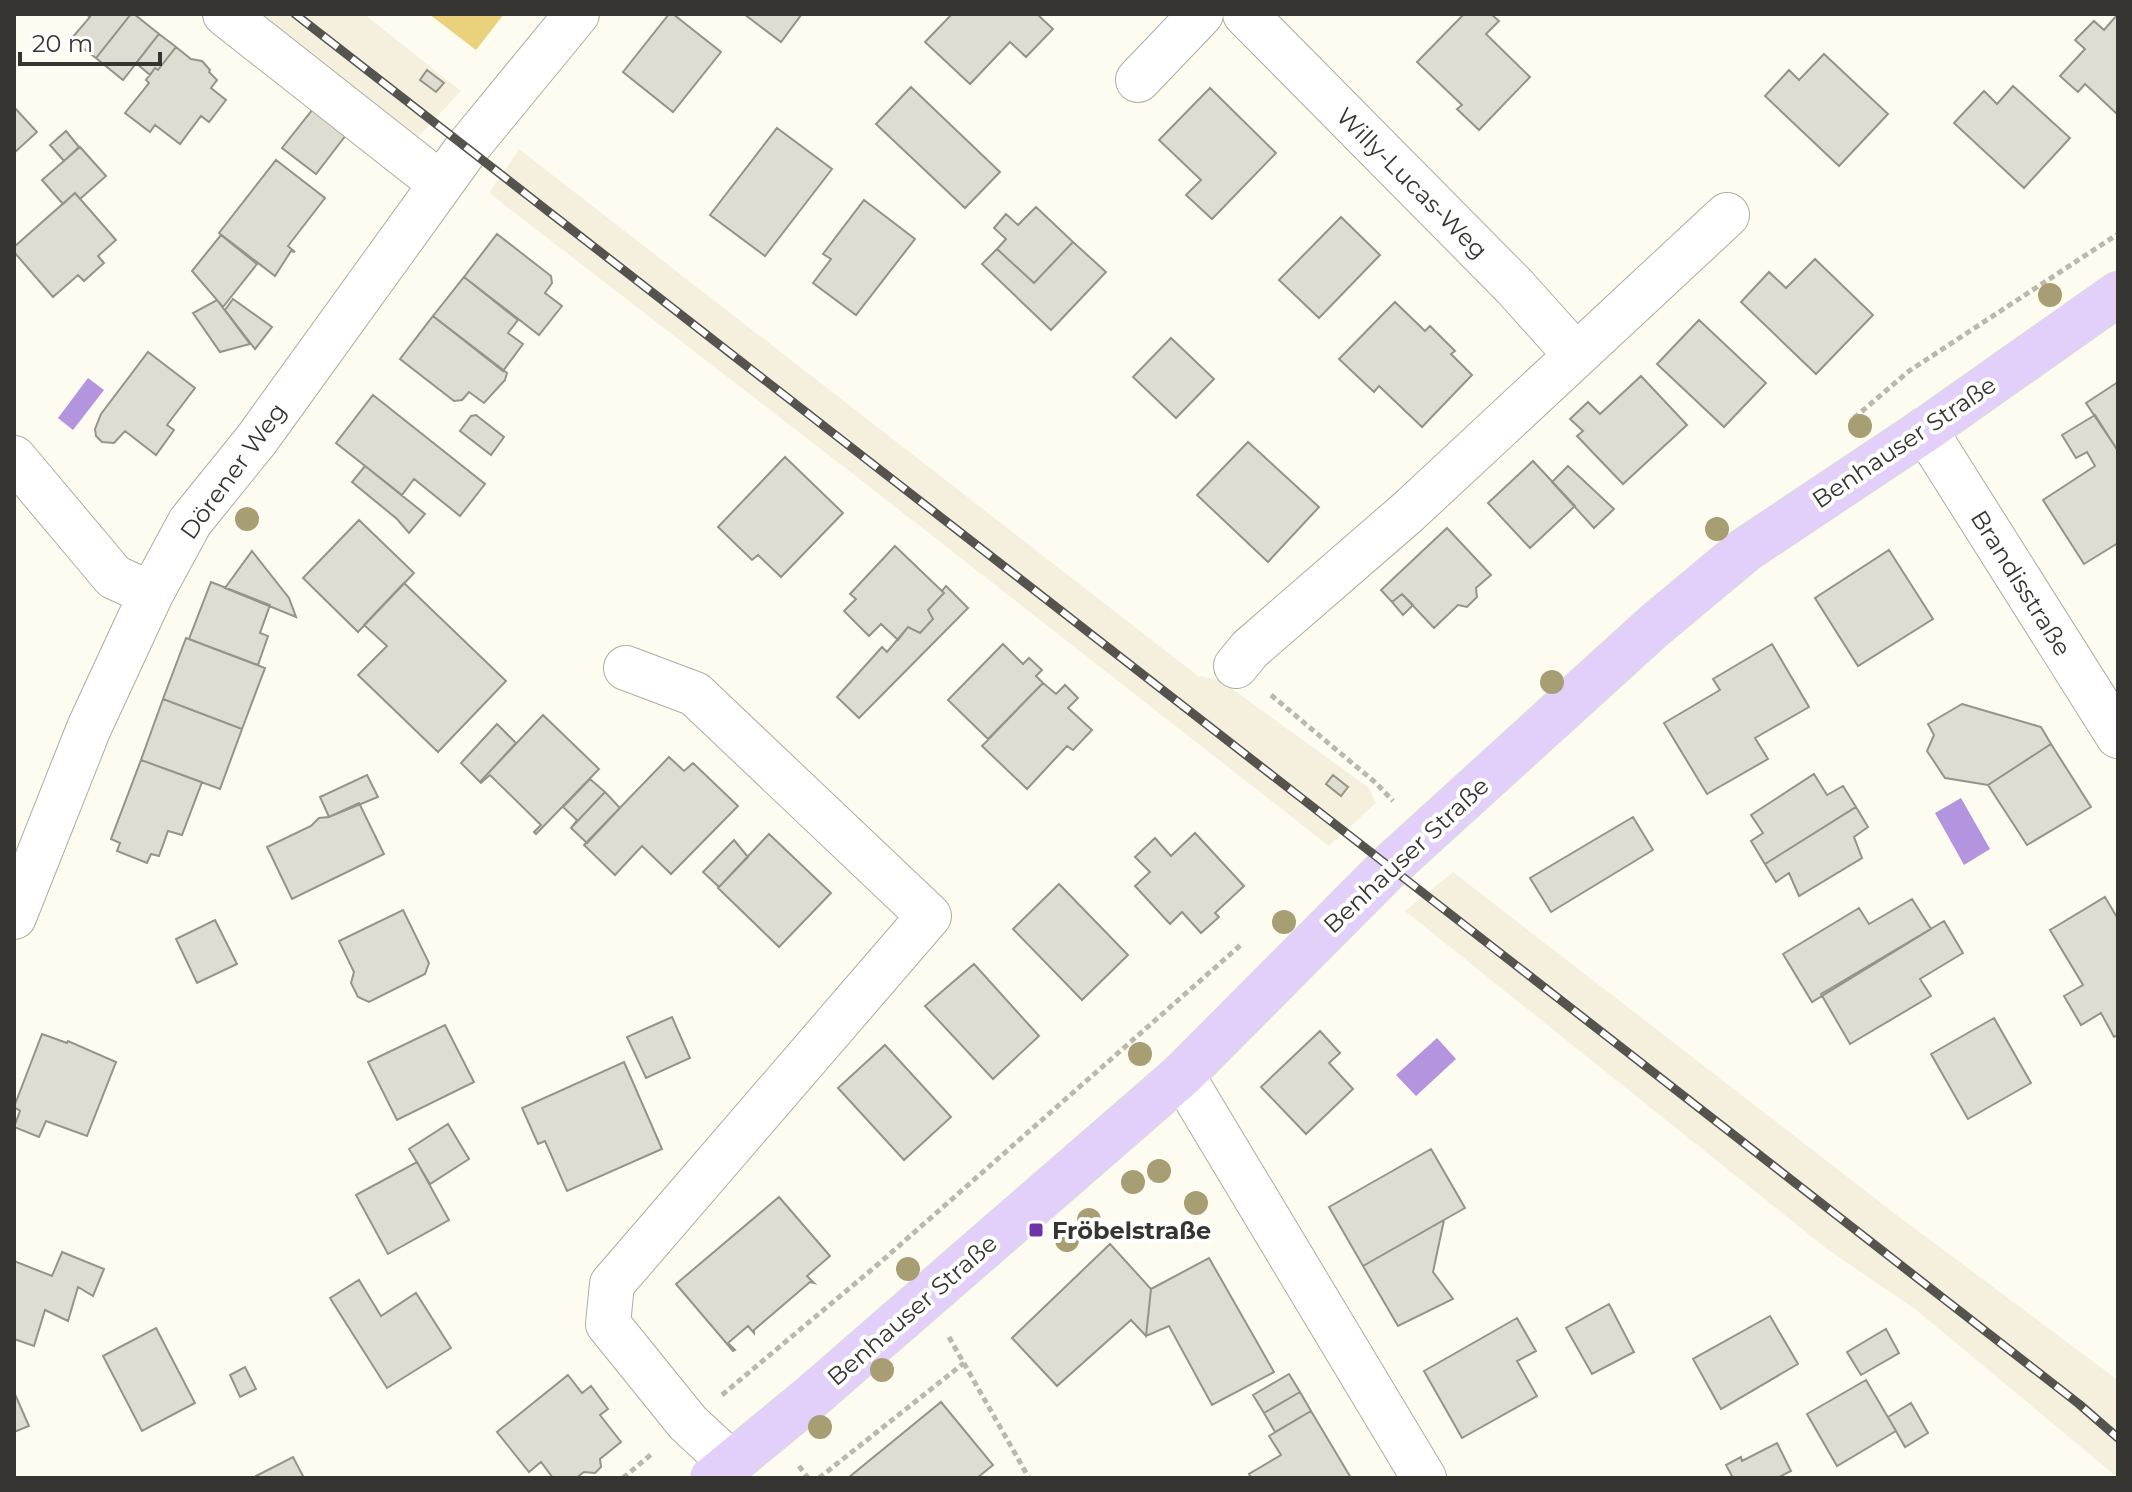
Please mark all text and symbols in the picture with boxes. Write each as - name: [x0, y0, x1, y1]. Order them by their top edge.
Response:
- scale bar: [20, 16, 160, 66]
- text: 20 m: [32, 29, 93, 58]
- street label: Willy-Lucas-Weg: [1330, 101, 1494, 265]
- street label: Benhauser Straße: [1807, 370, 2001, 514]
- street label: Dörener Weg: [174, 397, 292, 545]
- street label: Brandisstraße: [1965, 505, 2077, 661]
- street label: Benhauser Straße: [1317, 771, 1495, 939]
- place label: Fröbelstraße: [1052, 1216, 1211, 1245]
- marker: Fröbelstraße: [1027, 1221, 1045, 1239]
- street label: Benhauser Straße: [821, 1228, 1003, 1392]

